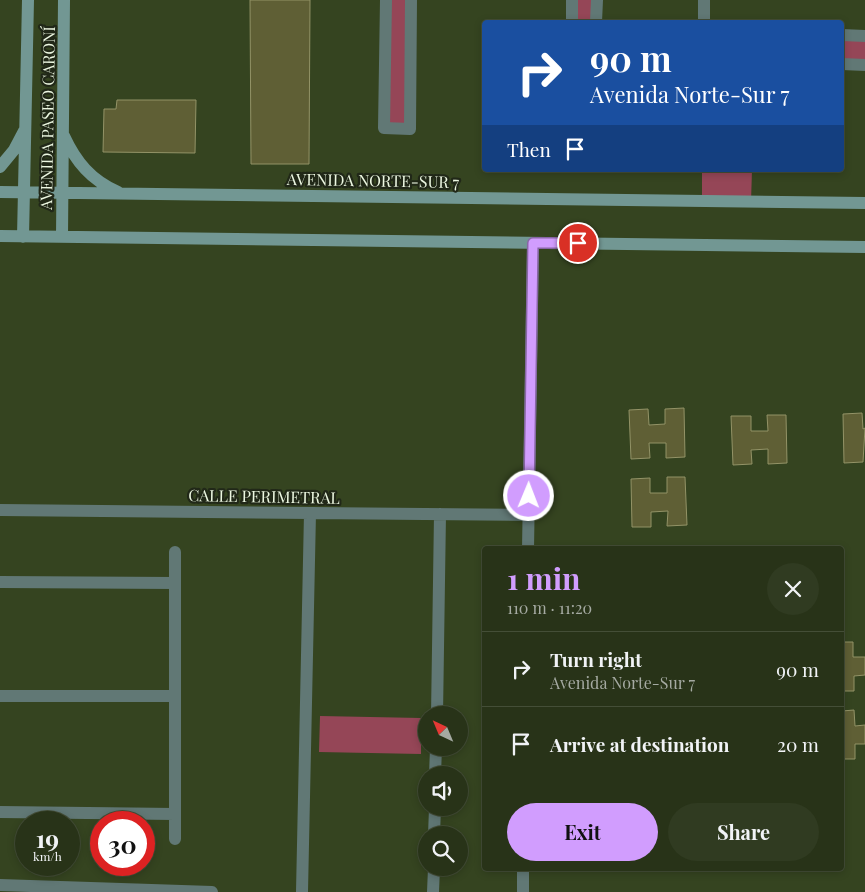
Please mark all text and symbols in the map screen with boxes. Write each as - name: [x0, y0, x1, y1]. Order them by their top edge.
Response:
- street label: AVENIDA PASEO CARONÍ: [35, 25, 59, 211]
- text: 90 m: [590, 34, 672, 81]
- icon: right: [507, 40, 572, 105]
- text: Avenida Norte-Sur 7: [590, 79, 789, 109]
- icon: arrive: [561, 135, 589, 163]
- text: Then: [507, 136, 551, 162]
- street label: AVENIDA NORTE-SUR 7: [286, 168, 460, 192]
- pin: [557, 222, 599, 264]
- icon: arrive: [564, 229, 592, 257]
- position arrow: [502, 469, 554, 521]
- street label: CALLE PERIMETRAL: [188, 484, 340, 508]
- text: 1 min: [507, 558, 581, 598]
- button: close: [767, 563, 819, 615]
- text: 110 m · 11:20: [507, 597, 592, 618]
- text: Turn right: [550, 646, 642, 672]
- icon: right: [507, 655, 535, 683]
- text: 90 m: [776, 656, 819, 682]
- text: Avenida Norte-Sur 7: [550, 672, 695, 693]
- north arrow: [418, 706, 468, 756]
- map controls: [418, 706, 468, 876]
- icon: arrive: [507, 730, 535, 758]
- text: Arrive at destination: [550, 731, 730, 757]
- text: 20 m: [777, 731, 819, 757]
- button: sound: [418, 766, 468, 816]
- button: Exit: [507, 803, 658, 861]
- button: Share: [668, 803, 819, 861]
- speed limit sign: 30: [90, 811, 155, 876]
- text: 19: [36, 821, 59, 854]
- button: search: [418, 826, 468, 876]
- text: km/h: [33, 848, 62, 864]

